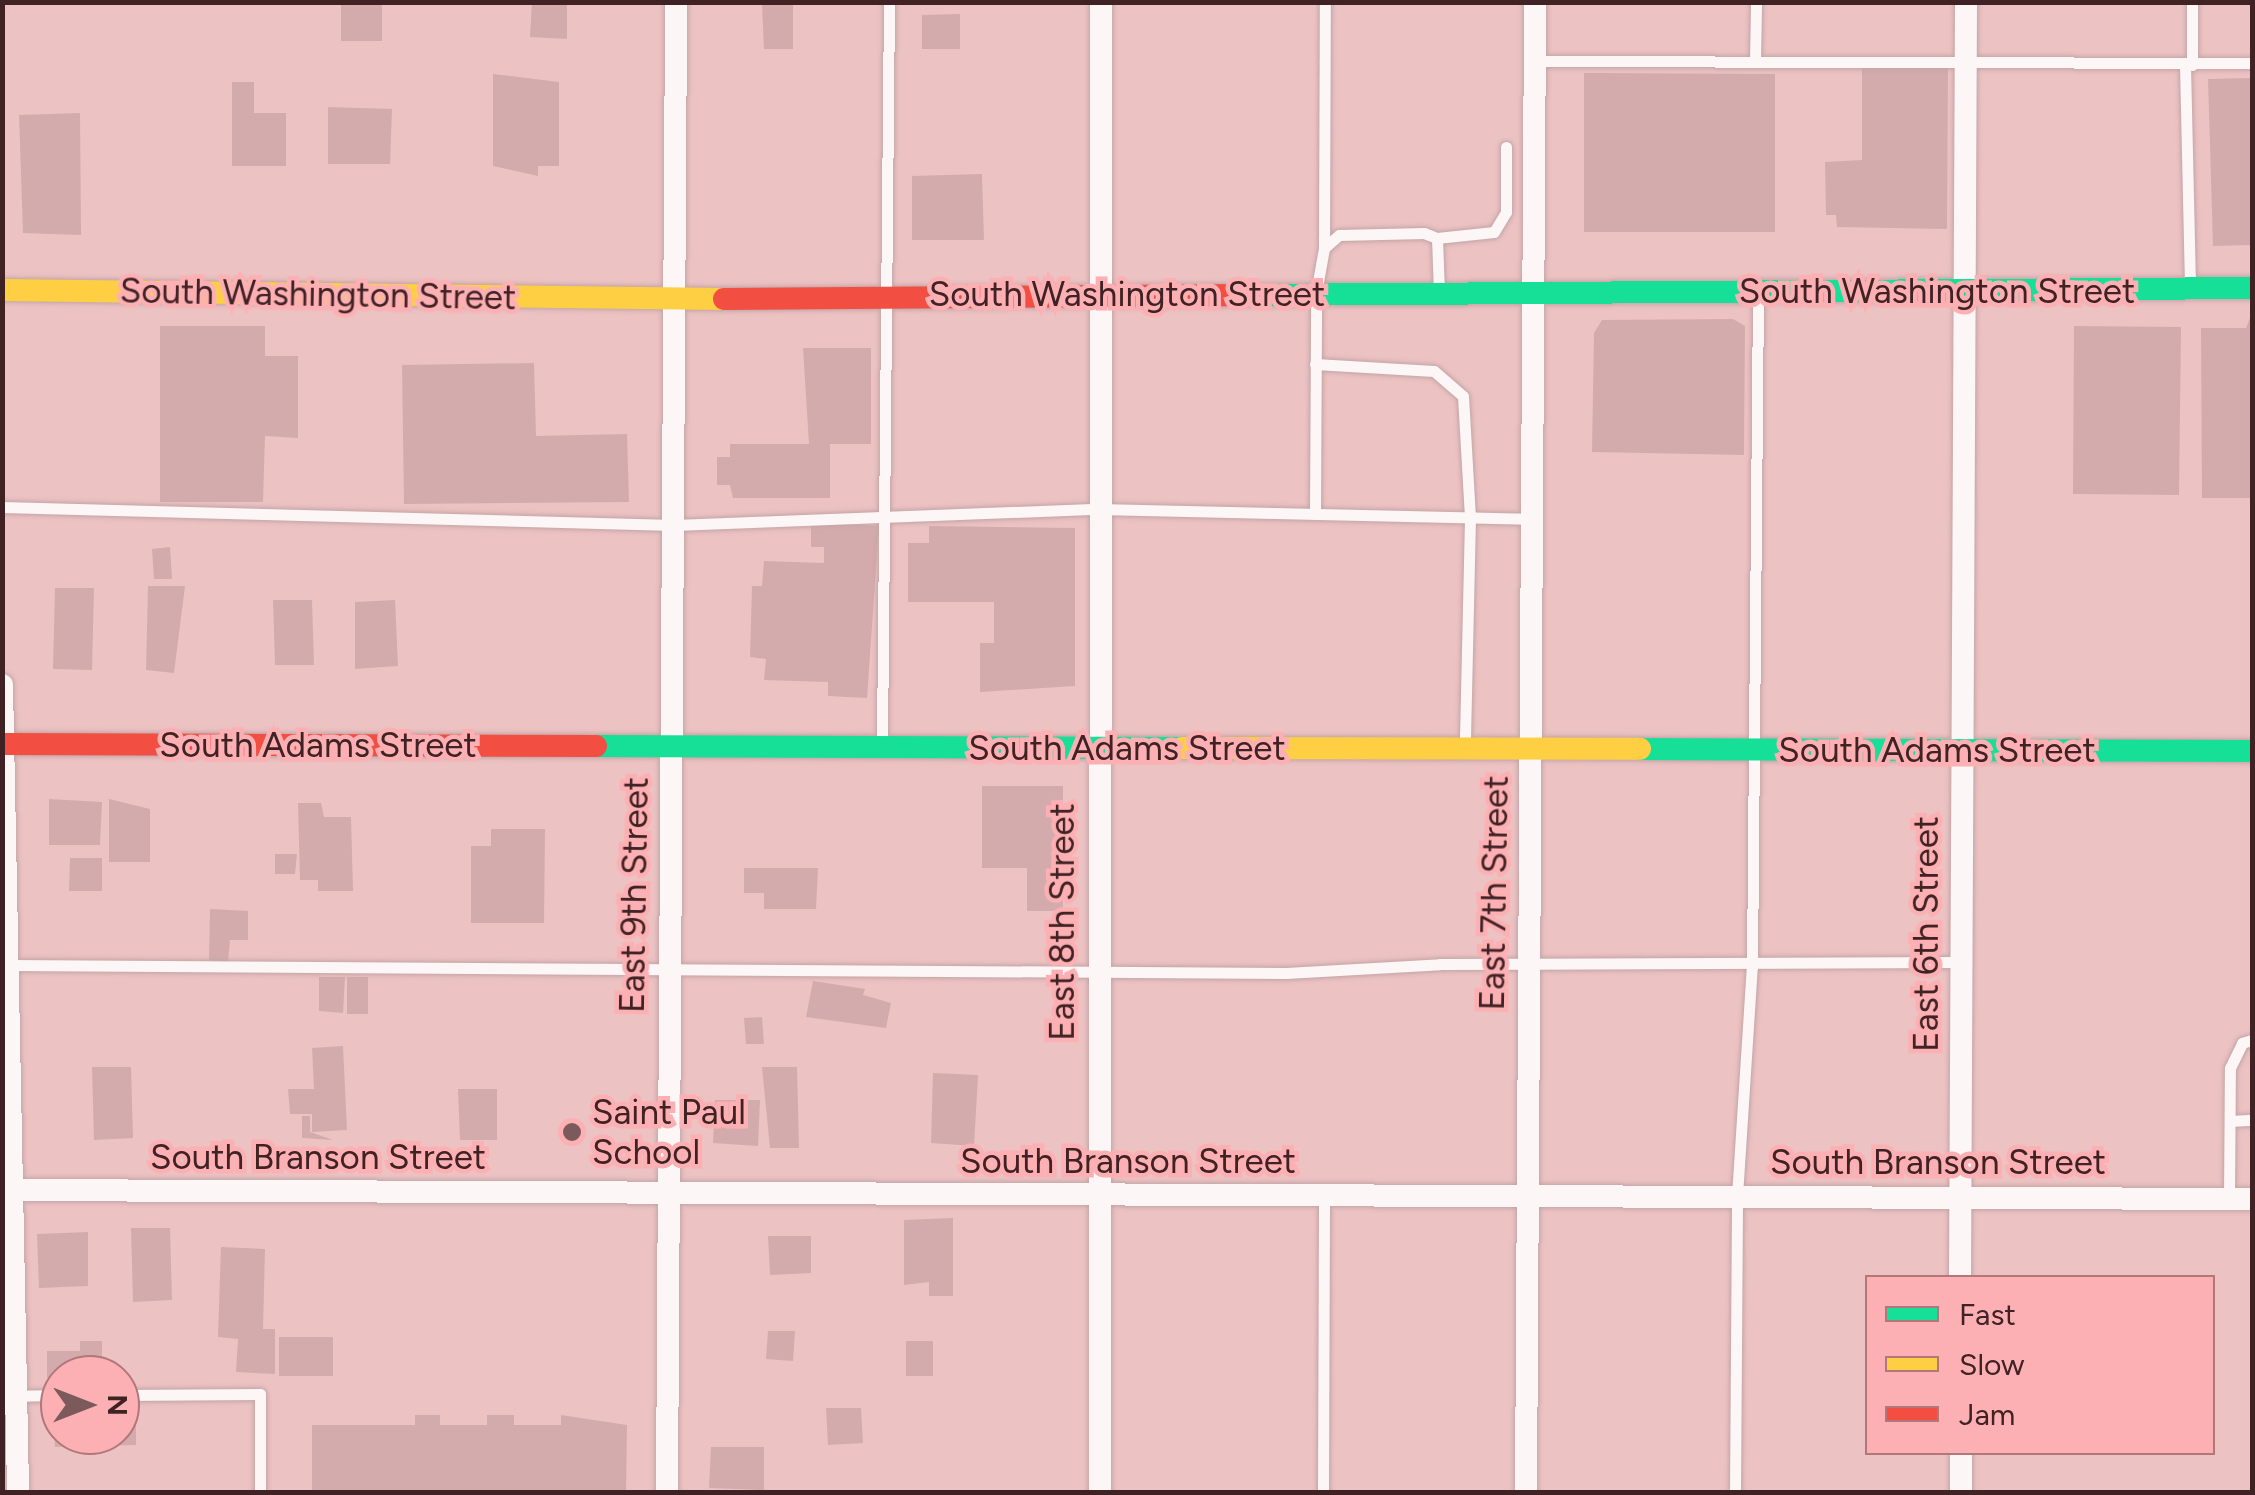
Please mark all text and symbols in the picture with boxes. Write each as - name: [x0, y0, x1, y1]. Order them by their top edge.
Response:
- street label: South Washington Street: [119, 270, 517, 318]
- street label: South Washington Street: [1739, 270, 2135, 312]
- street label: South Washington Street: [929, 273, 1325, 315]
- street label: South Adams Street: [159, 724, 477, 766]
- street label: South Adams Street: [968, 727, 1286, 769]
- street label: South Adams Street: [1778, 729, 2096, 771]
- street label: East 7th Street: [1471, 775, 1517, 1011]
- street label: East 9th Street: [611, 777, 657, 1013]
- street label: East 8th Street: [1041, 803, 1083, 1041]
- street label: East 6th Street: [1905, 816, 1947, 1052]
- place label: Saint Paul School: [592, 1091, 746, 1173]
- marker: Saint Paul School: [561, 1121, 583, 1143]
- street label: South Branson Street: [150, 1136, 486, 1178]
- street label: South Branson Street: [960, 1140, 1296, 1182]
- street label: South Branson Street: [1770, 1141, 2106, 1183]
- legend: [1865, 1275, 2215, 1455]
- text: Fast: [1959, 1296, 2016, 1333]
- text: Slow: [1959, 1346, 2025, 1383]
- north arrow: [40, 1355, 140, 1455]
- text: N: [101, 1394, 135, 1416]
- text: Jam: [1959, 1396, 2015, 1433]

